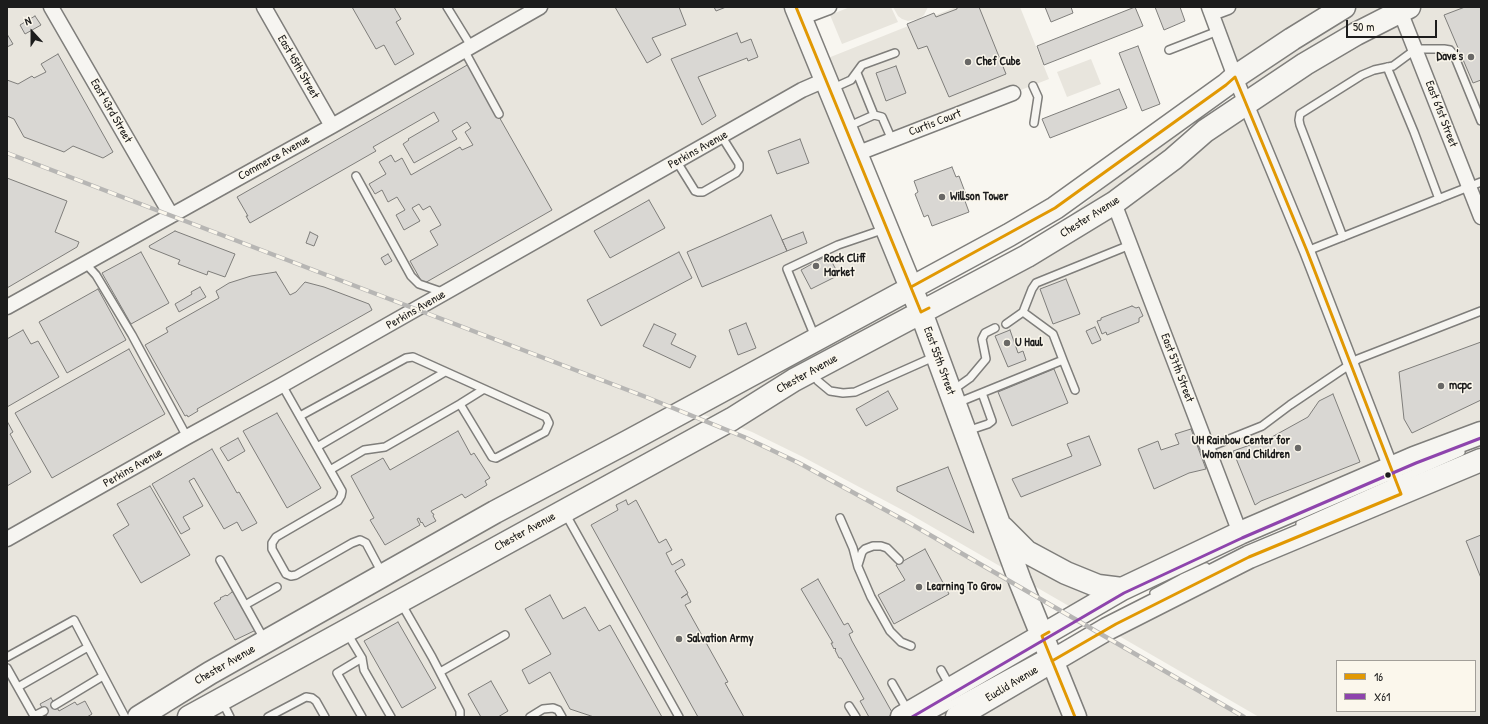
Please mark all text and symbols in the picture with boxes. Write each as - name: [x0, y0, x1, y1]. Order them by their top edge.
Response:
- north arrow: [12, 12, 52, 52]
- scale bar: [1348, 12, 1439, 38]
- text: N: [22, 13, 33, 28]
- text: 50 m: [1353, 18, 1374, 35]
- street label: East 45th Street: [274, 33, 322, 101]
- place label: Dave's: [1436, 50, 1463, 64]
- marker: Dave's: [1466, 52, 1476, 62]
- place label: Chef Cube: [976, 55, 1021, 69]
- marker: Chef Cube: [963, 57, 973, 67]
- street label: East 43rd Street: [87, 76, 135, 146]
- street label: East 61st Street: [1422, 79, 1460, 149]
- street label: Curtis Court: [907, 106, 963, 140]
- street label: Perkins Avenue: [666, 128, 730, 172]
- street label: Commerce Avenue: [236, 132, 312, 184]
- place label: Willson Tower: [950, 190, 1008, 204]
- marker: Willson Tower: [937, 192, 947, 202]
- street label: Chester Avenue: [1057, 193, 1123, 241]
- place label: Rock Cliff Market: [824, 252, 865, 280]
- marker: Rock Cliff Market: [811, 261, 821, 271]
- street label: Perkins Avenue: [384, 287, 448, 333]
- street label: East 55th Street: [920, 325, 958, 397]
- street label: East 57th Street: [1157, 332, 1197, 404]
- place label: U Haul: [1015, 336, 1043, 350]
- marker: U Haul: [1002, 338, 1012, 348]
- street label: Chester Avenue: [774, 351, 840, 397]
- place label: mcpc: [1449, 379, 1472, 393]
- marker: mcpc: [1436, 381, 1446, 391]
- place label: UH Rainbow Center for Women and Children: [1192, 434, 1290, 462]
- marker: UH Rainbow Center for Women and Children: [1293, 443, 1303, 453]
- street label: Perkins Avenue: [101, 445, 165, 491]
- unlabelled marker: [1383, 470, 1393, 480]
- street label: Chester Avenue: [492, 509, 558, 555]
- place label: Learning To Grow: [927, 580, 1001, 594]
- marker: Learning To Grow: [914, 582, 924, 592]
- place label: Salvation Army: [687, 632, 753, 646]
- marker: Salvation Army: [674, 634, 684, 644]
- street label: Chester Avenue: [192, 642, 258, 688]
- legend: [1336, 660, 1476, 712]
- street label: Euclid Avenue: [983, 663, 1041, 705]
- text: 16: [1374, 668, 1383, 685]
- text: X61: [1374, 688, 1390, 705]

